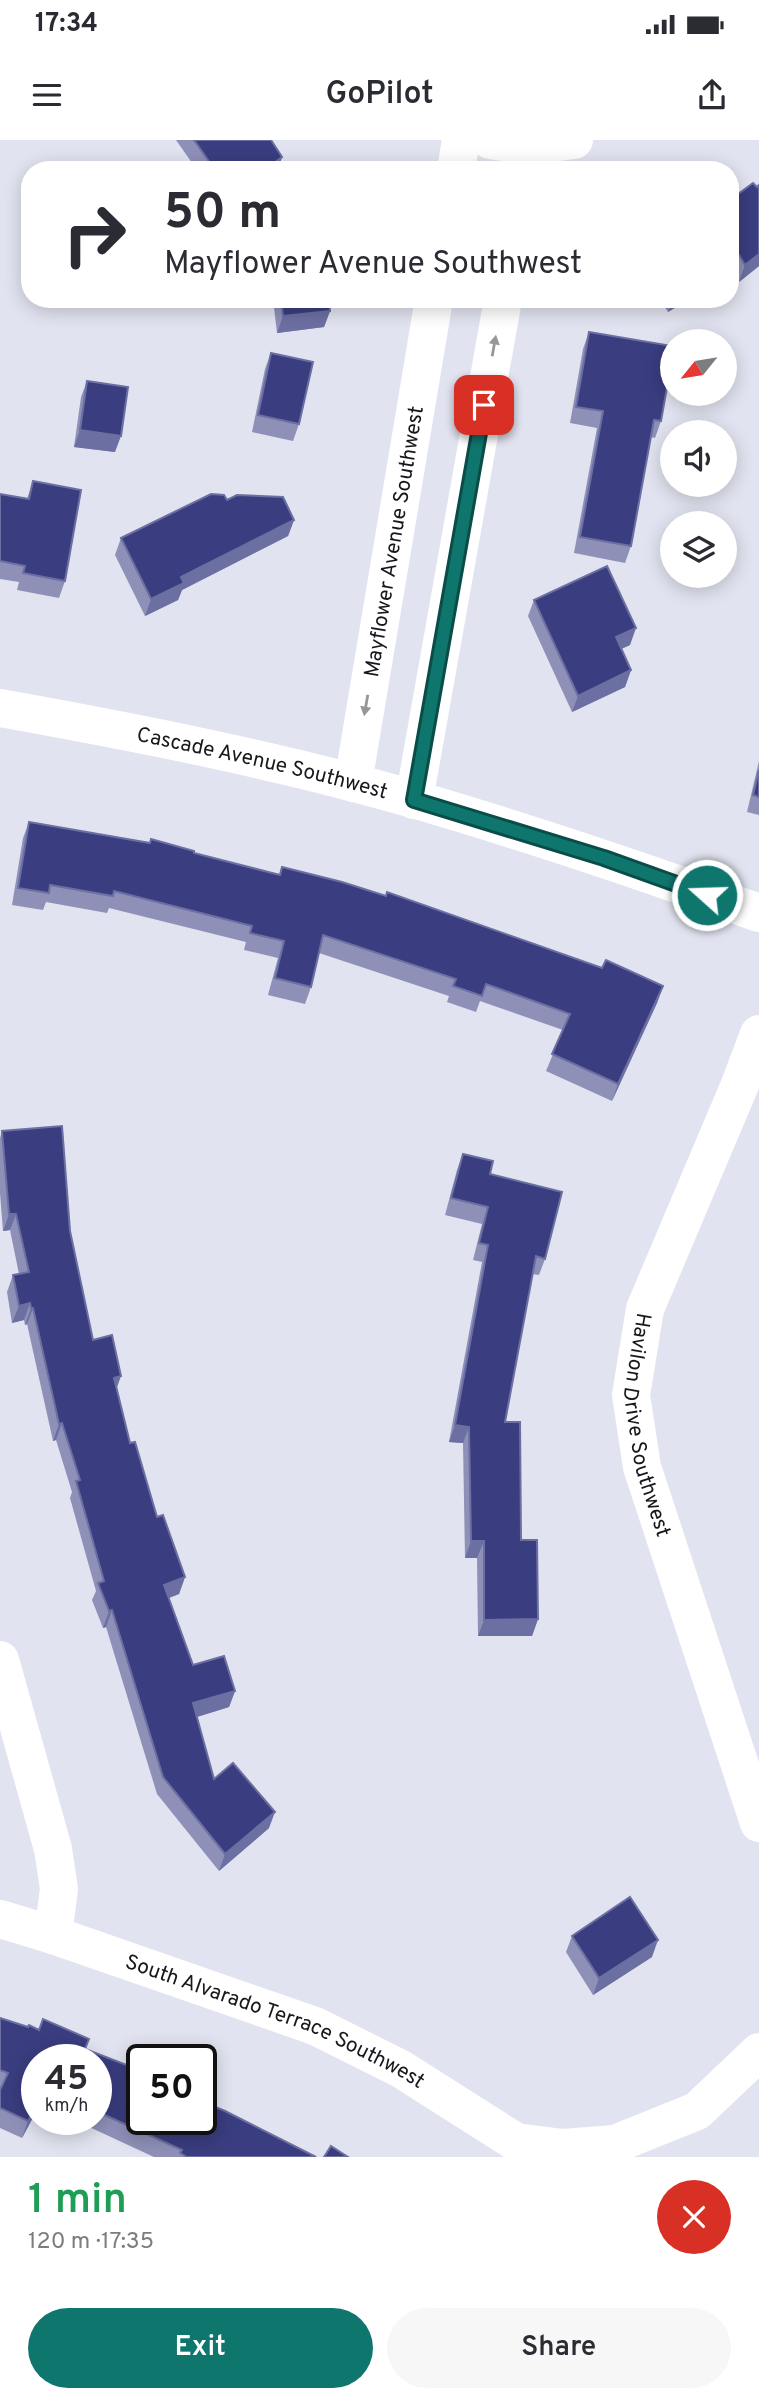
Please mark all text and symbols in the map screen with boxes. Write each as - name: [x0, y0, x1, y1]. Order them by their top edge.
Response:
- text: 17:34: [35, 8, 98, 41]
- text: GoPilot: [325, 75, 434, 115]
- icon: menu: [28, 76, 66, 114]
- icon: share: [693, 76, 731, 114]
- text: 50 m: [164, 184, 281, 246]
- icon: right: [49, 189, 140, 280]
- text: Mayflower Avenue Southwest: [164, 245, 582, 285]
- north arrow: [660, 329, 737, 406]
- map controls: [660, 329, 737, 588]
- one-way arrow: [489, 335, 500, 357]
- pin: [454, 375, 514, 435]
- icon: arrive: [465, 386, 503, 424]
- street label: Mayflower Avenue Southwest: [359, 404, 431, 679]
- button: sound: [660, 420, 737, 497]
- button: layers: [660, 511, 737, 588]
- one-way arrow: [360, 694, 371, 716]
- street label: Cascade Avenue Southwest: [134, 722, 390, 806]
- position arrow: [670, 858, 744, 932]
- street label: Havilon Drive Southwest: [615, 1311, 676, 1540]
- street label: South Alvarado Terrace Southwest: [121, 1949, 429, 2096]
- speed limit sign: 50: [126, 2044, 217, 2135]
- text: 45: [45, 2058, 88, 2102]
- text: km/h: [45, 2095, 88, 2118]
- text: 1 min: [28, 2175, 127, 2228]
- button: close: [657, 2180, 731, 2254]
- text: 120 m · 17:35: [28, 2228, 154, 2257]
- button: Exit: [28, 2308, 373, 2388]
- button: Share: [387, 2308, 731, 2388]

